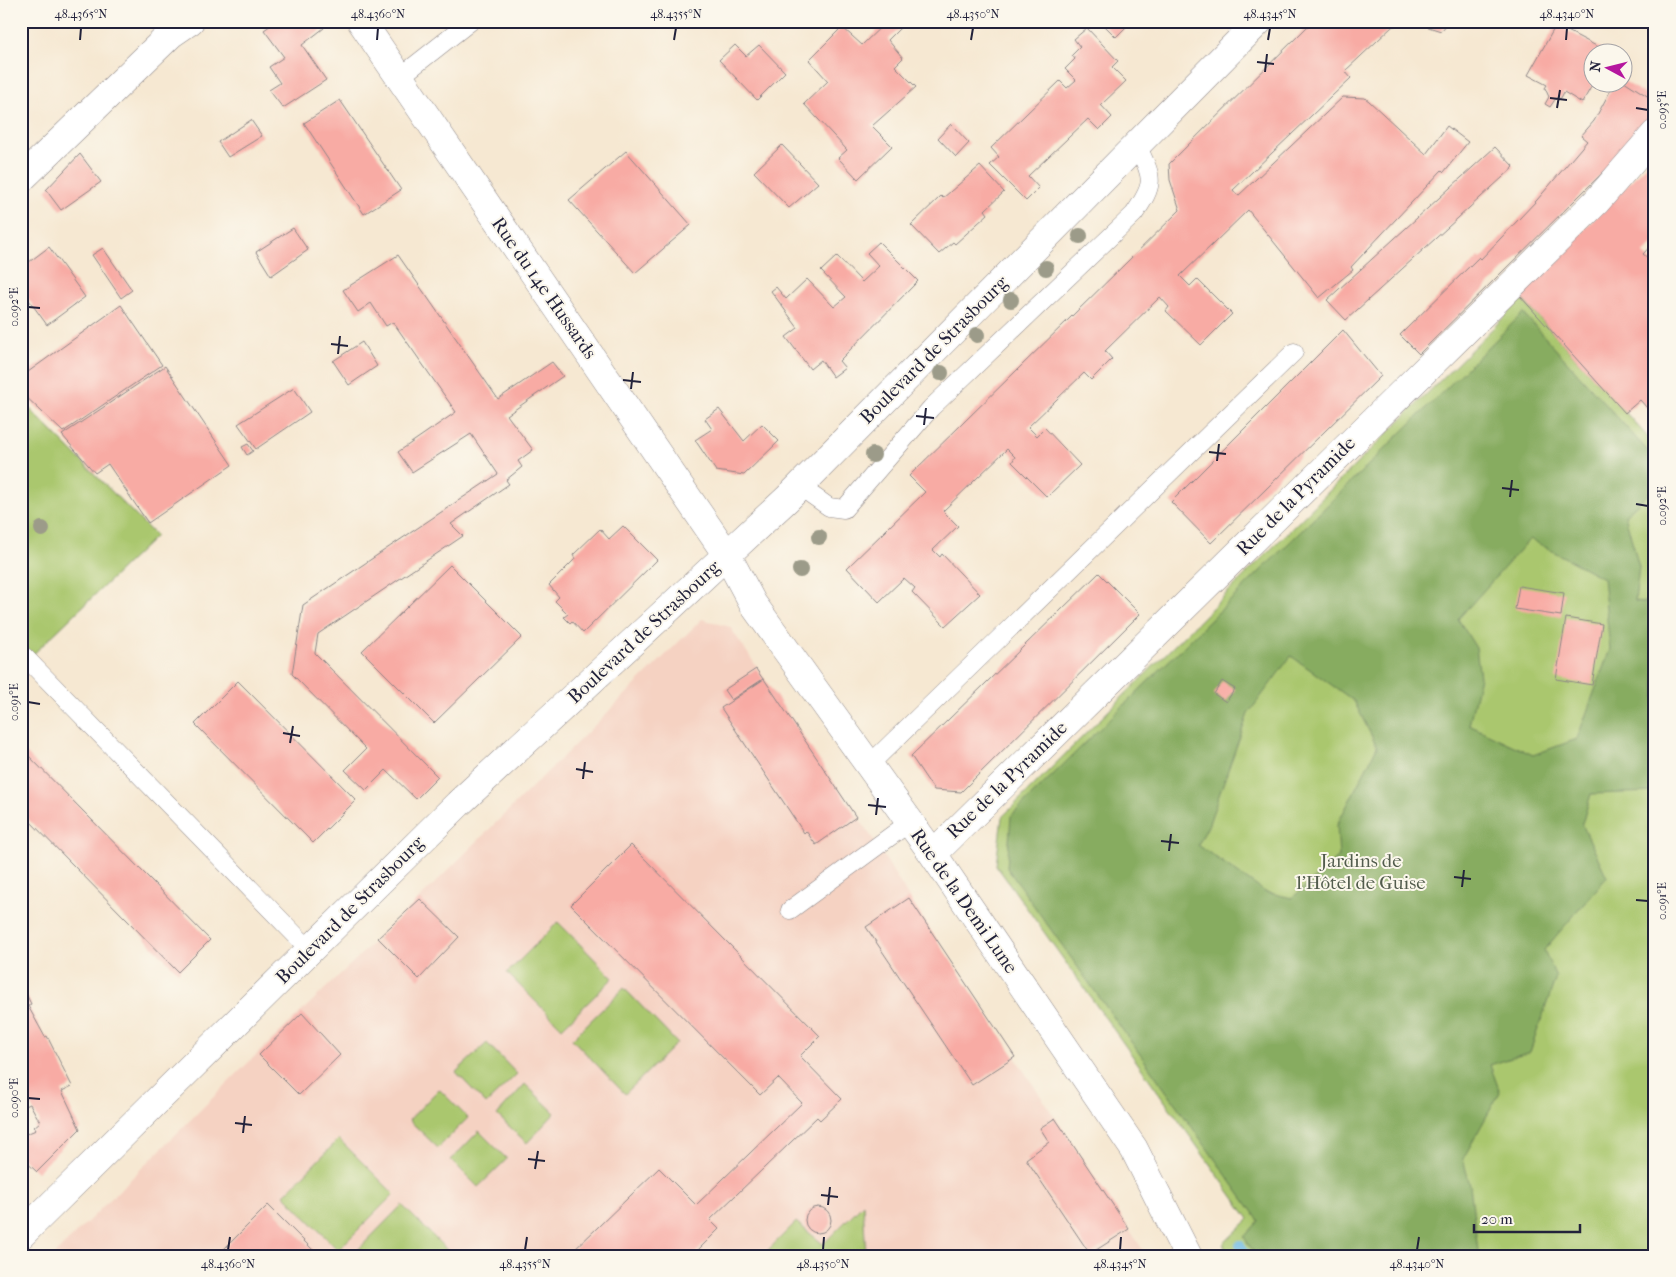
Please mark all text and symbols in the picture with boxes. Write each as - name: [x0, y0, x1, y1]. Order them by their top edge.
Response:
- text: 48.4365°N: [55, 7, 107, 21]
- text: 48.4360°N: [351, 7, 405, 21]
- text: 48.4355°N: [650, 7, 702, 21]
- text: 48.4350°N: [947, 7, 1000, 21]
- text: 48.4345°N: [1243, 7, 1297, 21]
- text: 48.4340°N: [1540, 7, 1594, 21]
- north arrow: [1584, 42, 1634, 92]
- text: N: [1587, 60, 1605, 73]
- text: 0.093°E: [1655, 91, 1669, 129]
- street label: Rue du 14e Hussards: [487, 213, 601, 363]
- street label: Boulevard de Strasbourg: [856, 271, 1013, 428]
- text: 0.092°E: [7, 287, 21, 327]
- street label: Rue de la Pyramide: [1232, 432, 1360, 560]
- text: 0.092°E: [1655, 486, 1669, 526]
- street label: Boulevard de Strasbourg: [563, 555, 725, 708]
- text: 0.091°E: [7, 683, 21, 721]
- street label: Rue de la Pyramide: [942, 717, 1072, 843]
- street label: Rue de la Demi Lune: [906, 824, 1022, 978]
- street label: Boulevard de Strasbourg: [272, 831, 429, 988]
- park label: Jardins de l'Hôtel de Guise: [1295, 850, 1426, 894]
- text: 0.091°E: [1655, 882, 1669, 920]
- text: 0.090°E: [7, 1078, 21, 1118]
- scale bar: [1474, 1202, 1580, 1234]
- text: 20 m: [1481, 1210, 1513, 1228]
- text: 48.4360°N: [201, 1257, 255, 1271]
- text: 48.4355°N: [499, 1257, 551, 1271]
- text: 48.4350°N: [797, 1257, 850, 1271]
- text: 48.4345°N: [1093, 1257, 1147, 1271]
- text: 48.4340°N: [1390, 1257, 1444, 1271]

